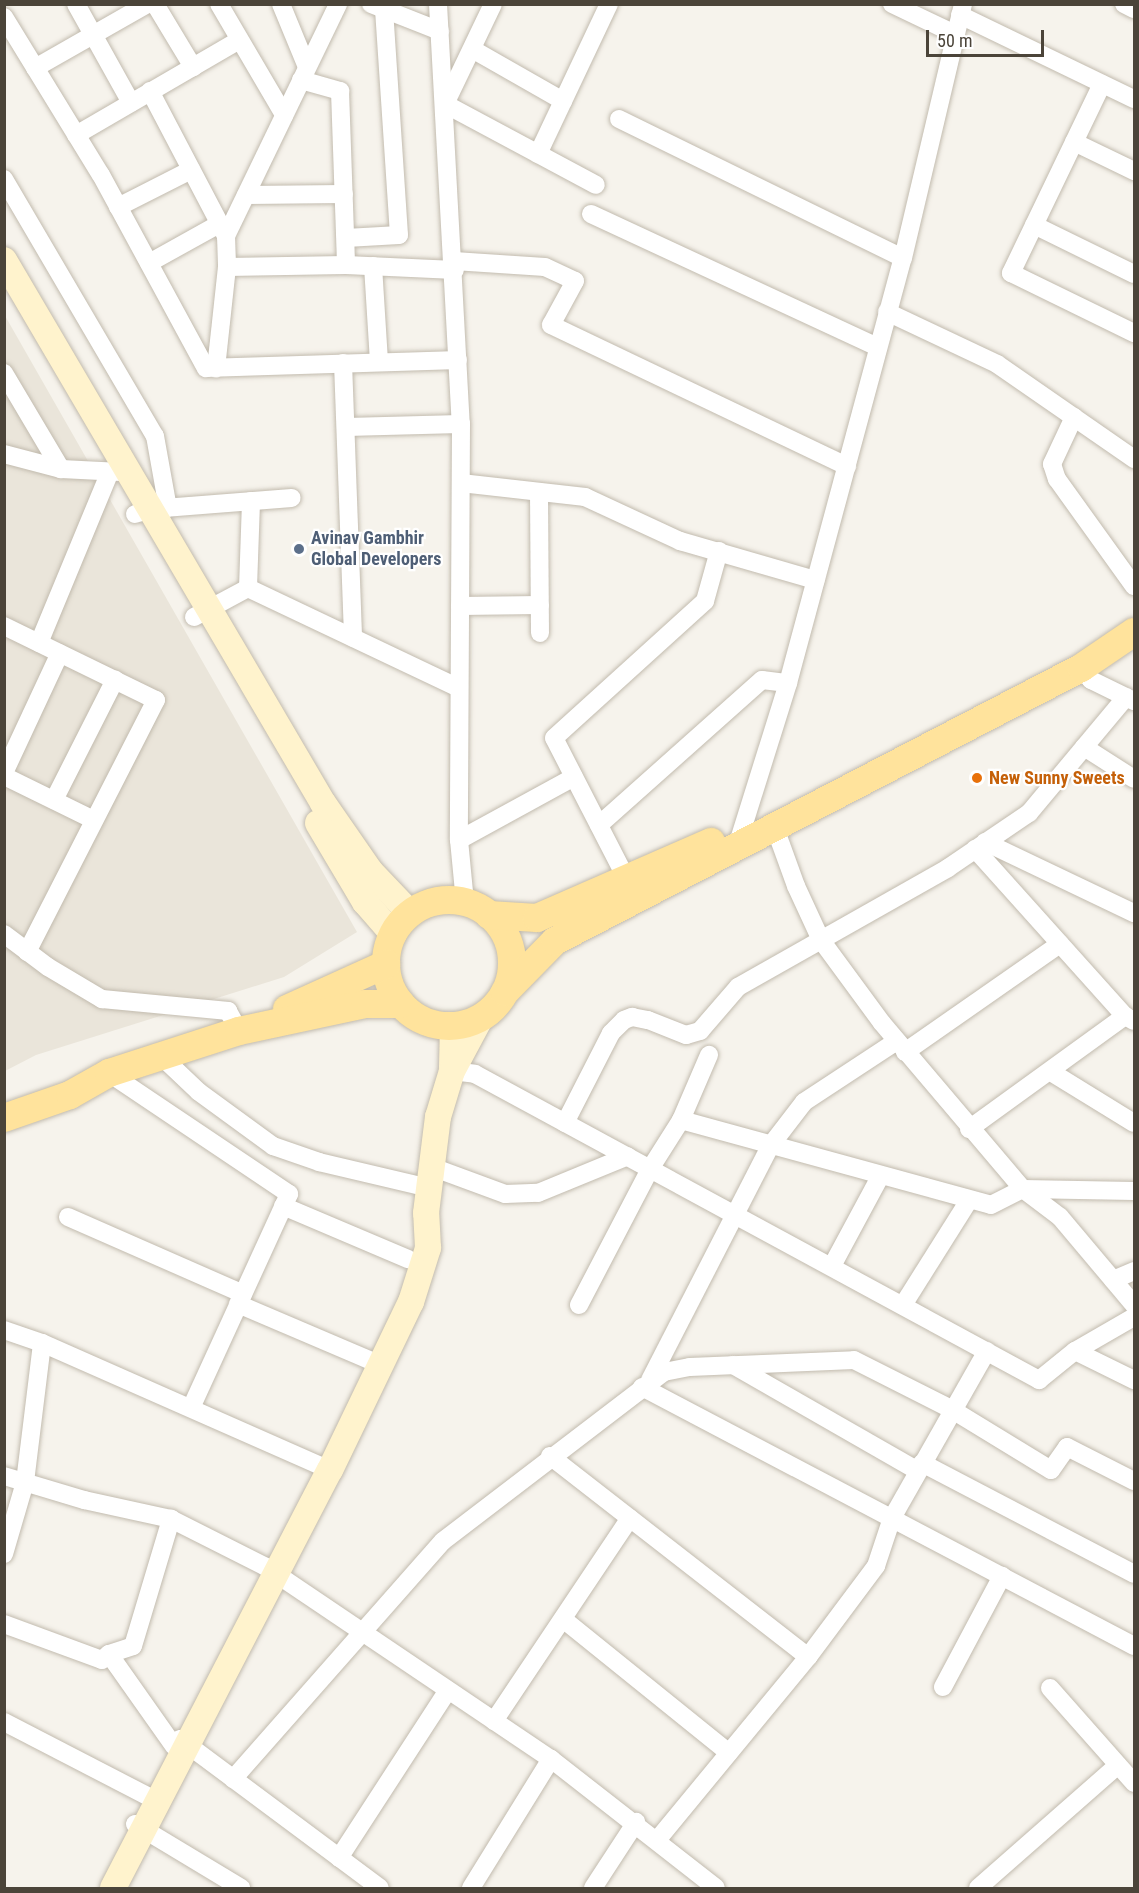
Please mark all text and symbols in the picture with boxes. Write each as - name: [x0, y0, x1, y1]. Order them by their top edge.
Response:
- scale bar: [929, 18, 1048, 56]
- text: 50 m: [937, 30, 972, 51]
- place label: Avinav Gambhir Global Developers: [311, 528, 442, 570]
- marker: Avinav Gambhir Global Developers: [292, 542, 306, 556]
- place label: New Sunny Sweets: [989, 767, 1125, 789]
- marker: New Sunny Sweets: [970, 771, 984, 785]

